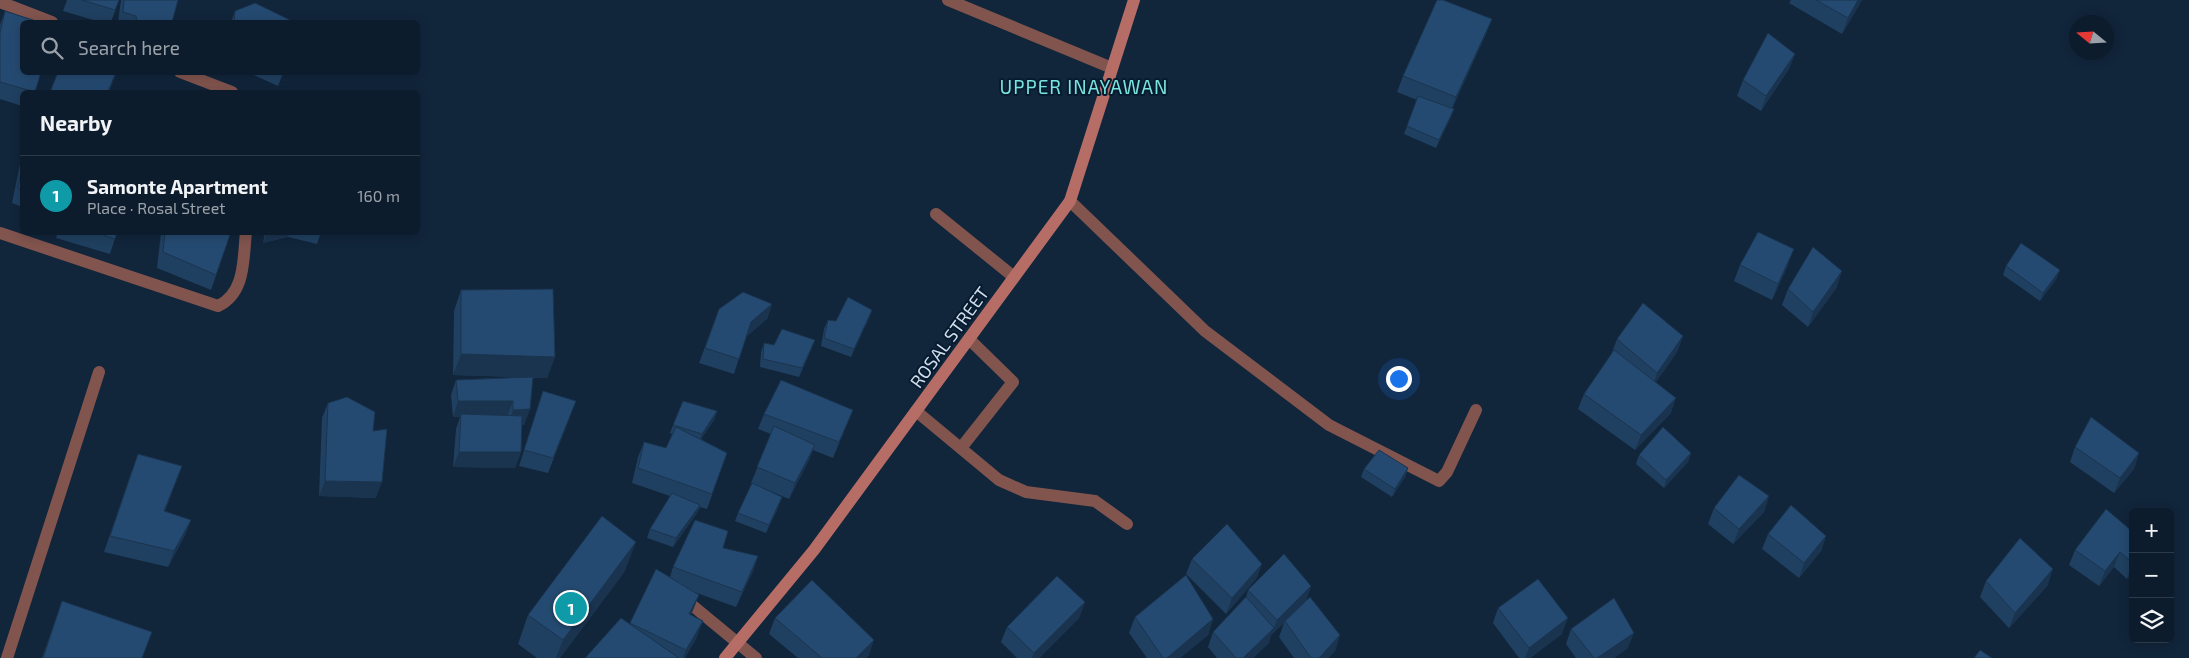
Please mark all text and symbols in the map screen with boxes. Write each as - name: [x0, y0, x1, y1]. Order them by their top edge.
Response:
- north arrow: [2069, 15, 2114, 60]
- search box: [20, 20, 420, 75]
- icon: search: [38, 34, 66, 62]
- text: Search here: [78, 36, 180, 59]
- district label: UPPER INAYAWAN: [1000, 75, 1168, 98]
- text: Nearby: [40, 110, 112, 135]
- text: Samonte Apartment: [87, 175, 268, 198]
- text: 1: [53, 186, 59, 205]
- text: 160 m: [357, 186, 400, 205]
- text: Place · Rosal Street: [87, 198, 225, 217]
- street label: ROSAL STREET: [905, 282, 993, 392]
- your location: [1386, 366, 1412, 392]
- map controls: [2129, 508, 2174, 643]
- button: +: [2129, 508, 2174, 553]
- button: −: [2129, 553, 2174, 598]
- pin: 1: [555, 589, 587, 627]
- button: layers: [2129, 598, 2174, 643]

